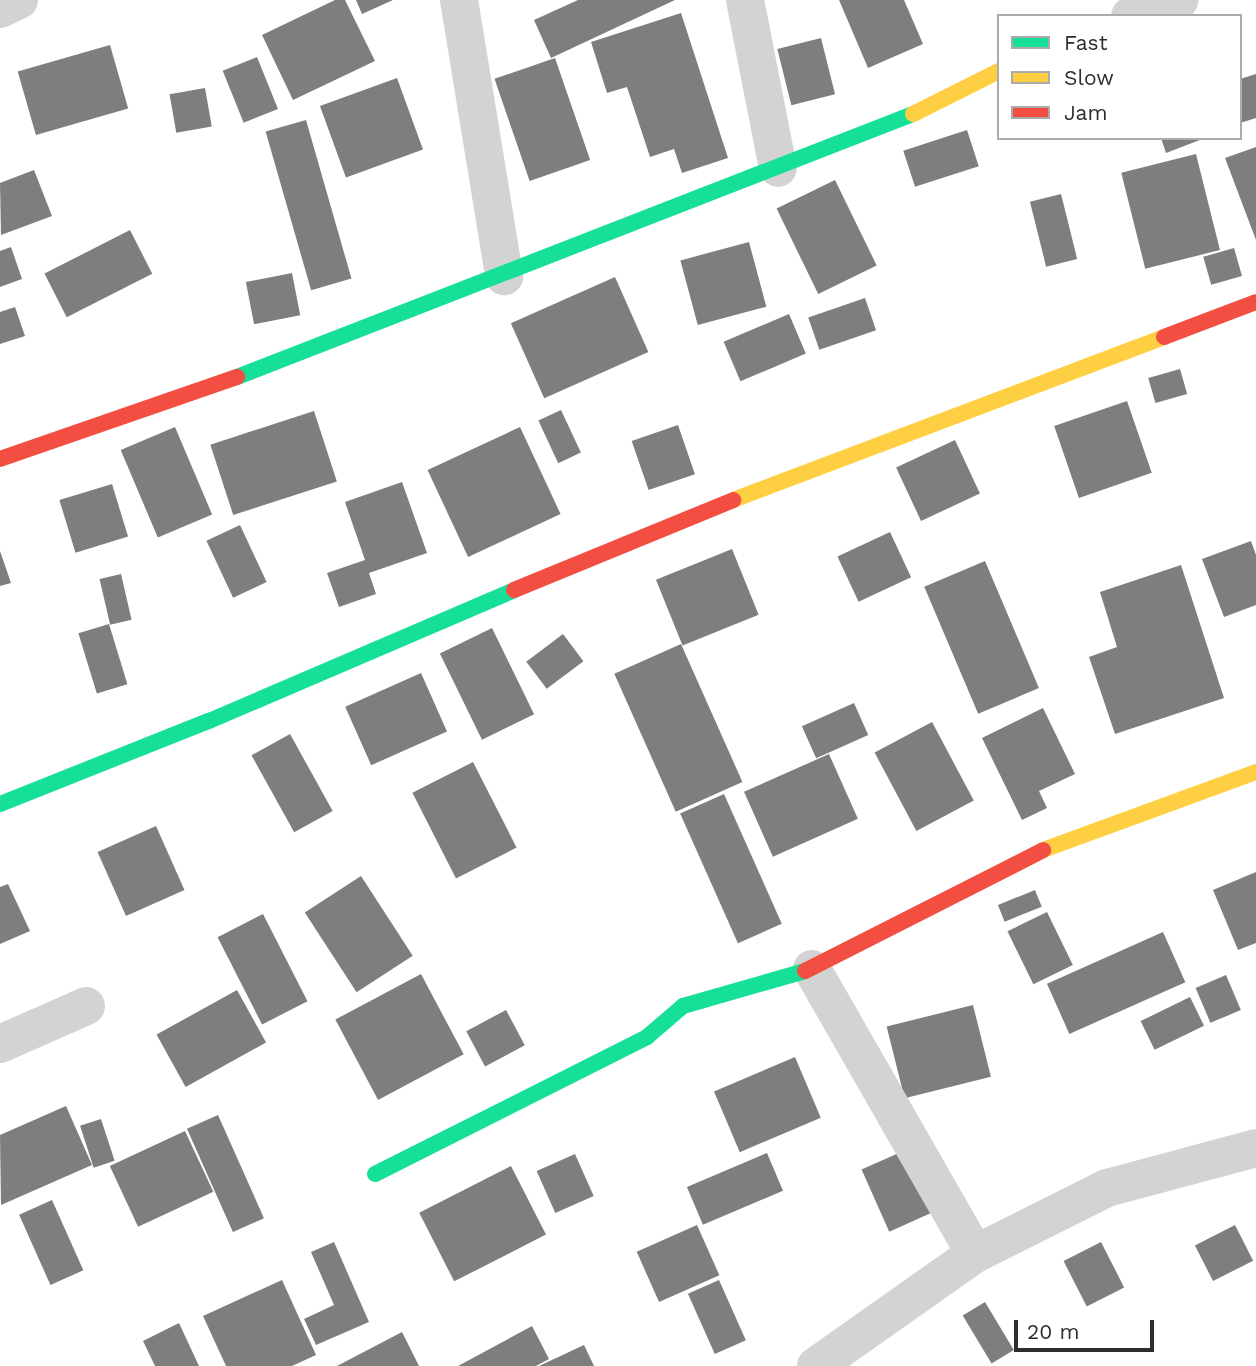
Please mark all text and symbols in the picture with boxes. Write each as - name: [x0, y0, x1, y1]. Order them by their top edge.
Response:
- legend: [997, 14, 1242, 140]
- text: Fast: [1064, 30, 1108, 55]
- text: Slow: [1064, 65, 1114, 90]
- text: Jam: [1064, 100, 1107, 125]
- scale bar: [1018, 1306, 1158, 1350]
- text: 20 m: [1027, 1319, 1079, 1344]

